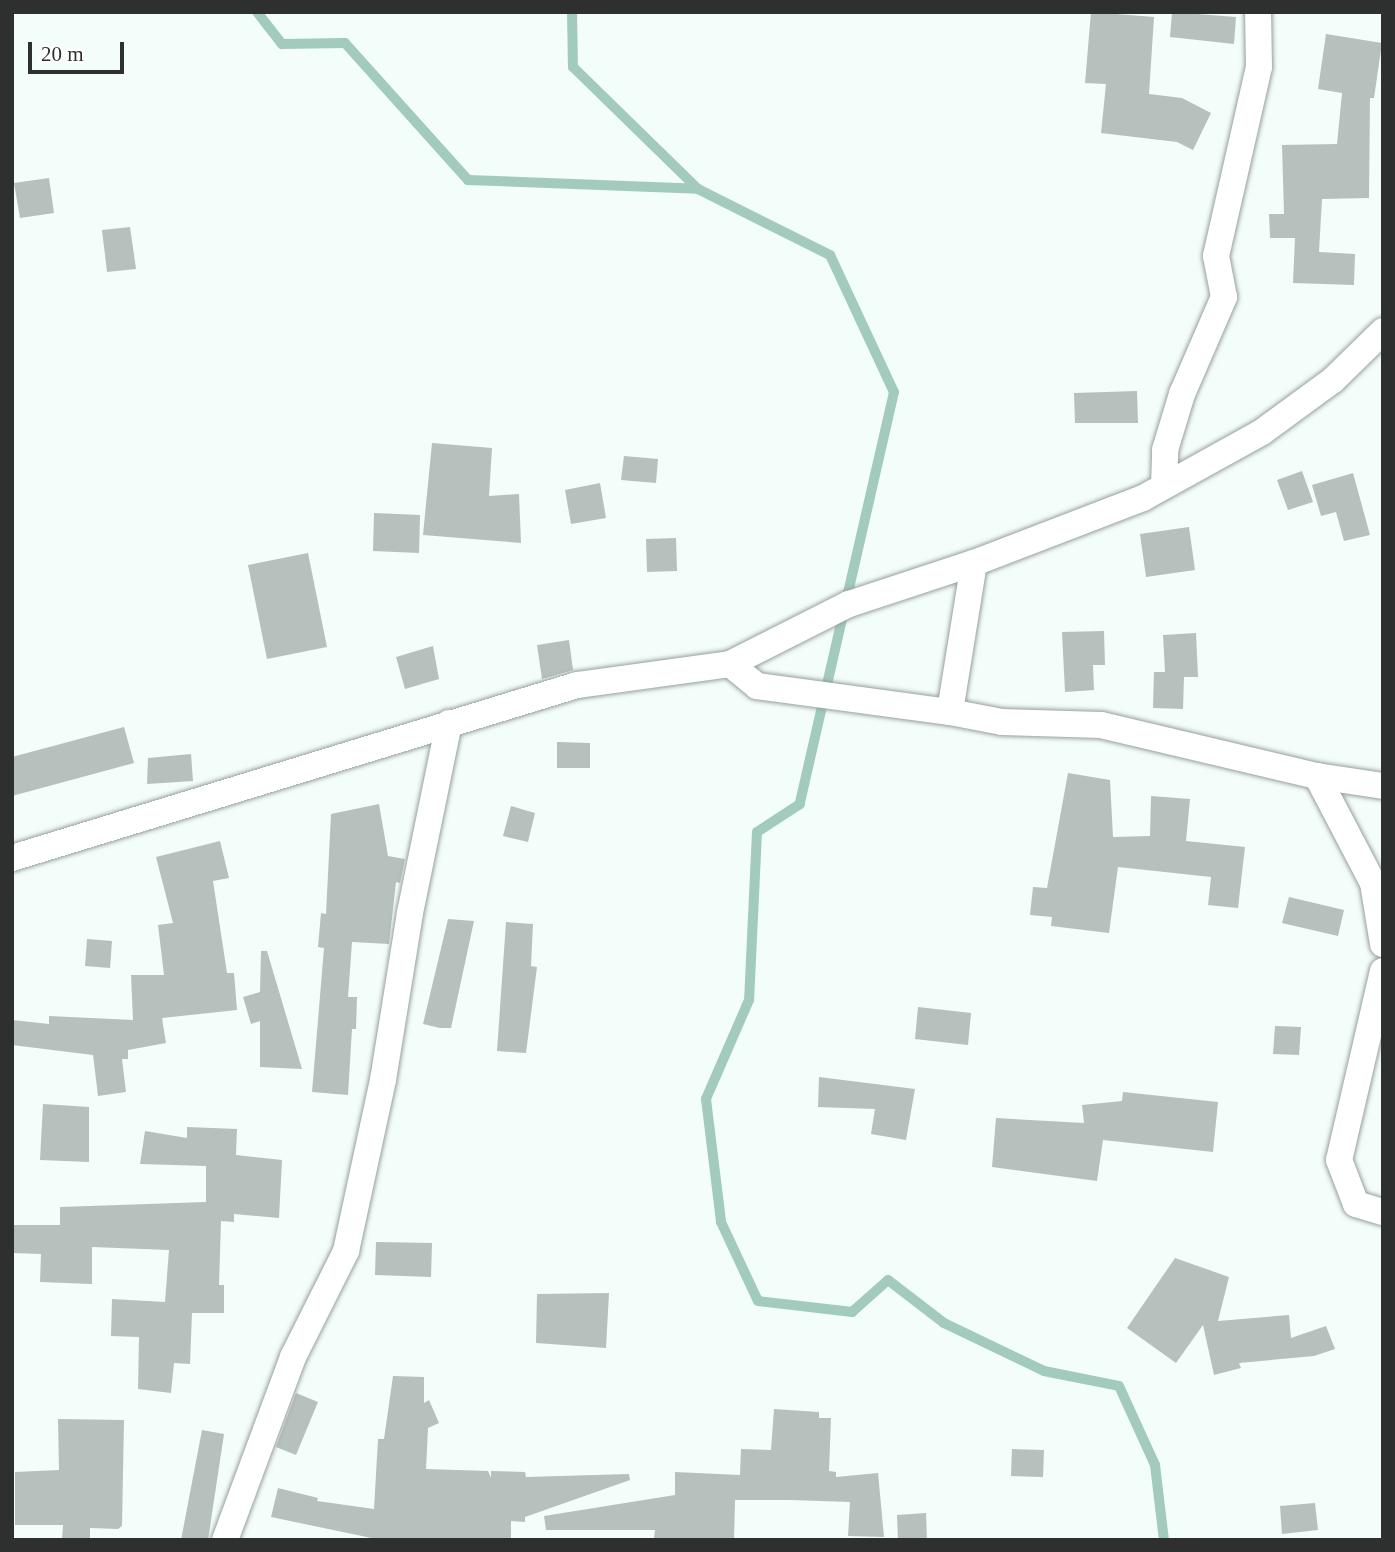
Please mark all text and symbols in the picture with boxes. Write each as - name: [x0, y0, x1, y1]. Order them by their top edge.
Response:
- scale bar: [32, 28, 128, 72]
- text: 20 m: [41, 42, 84, 66]

